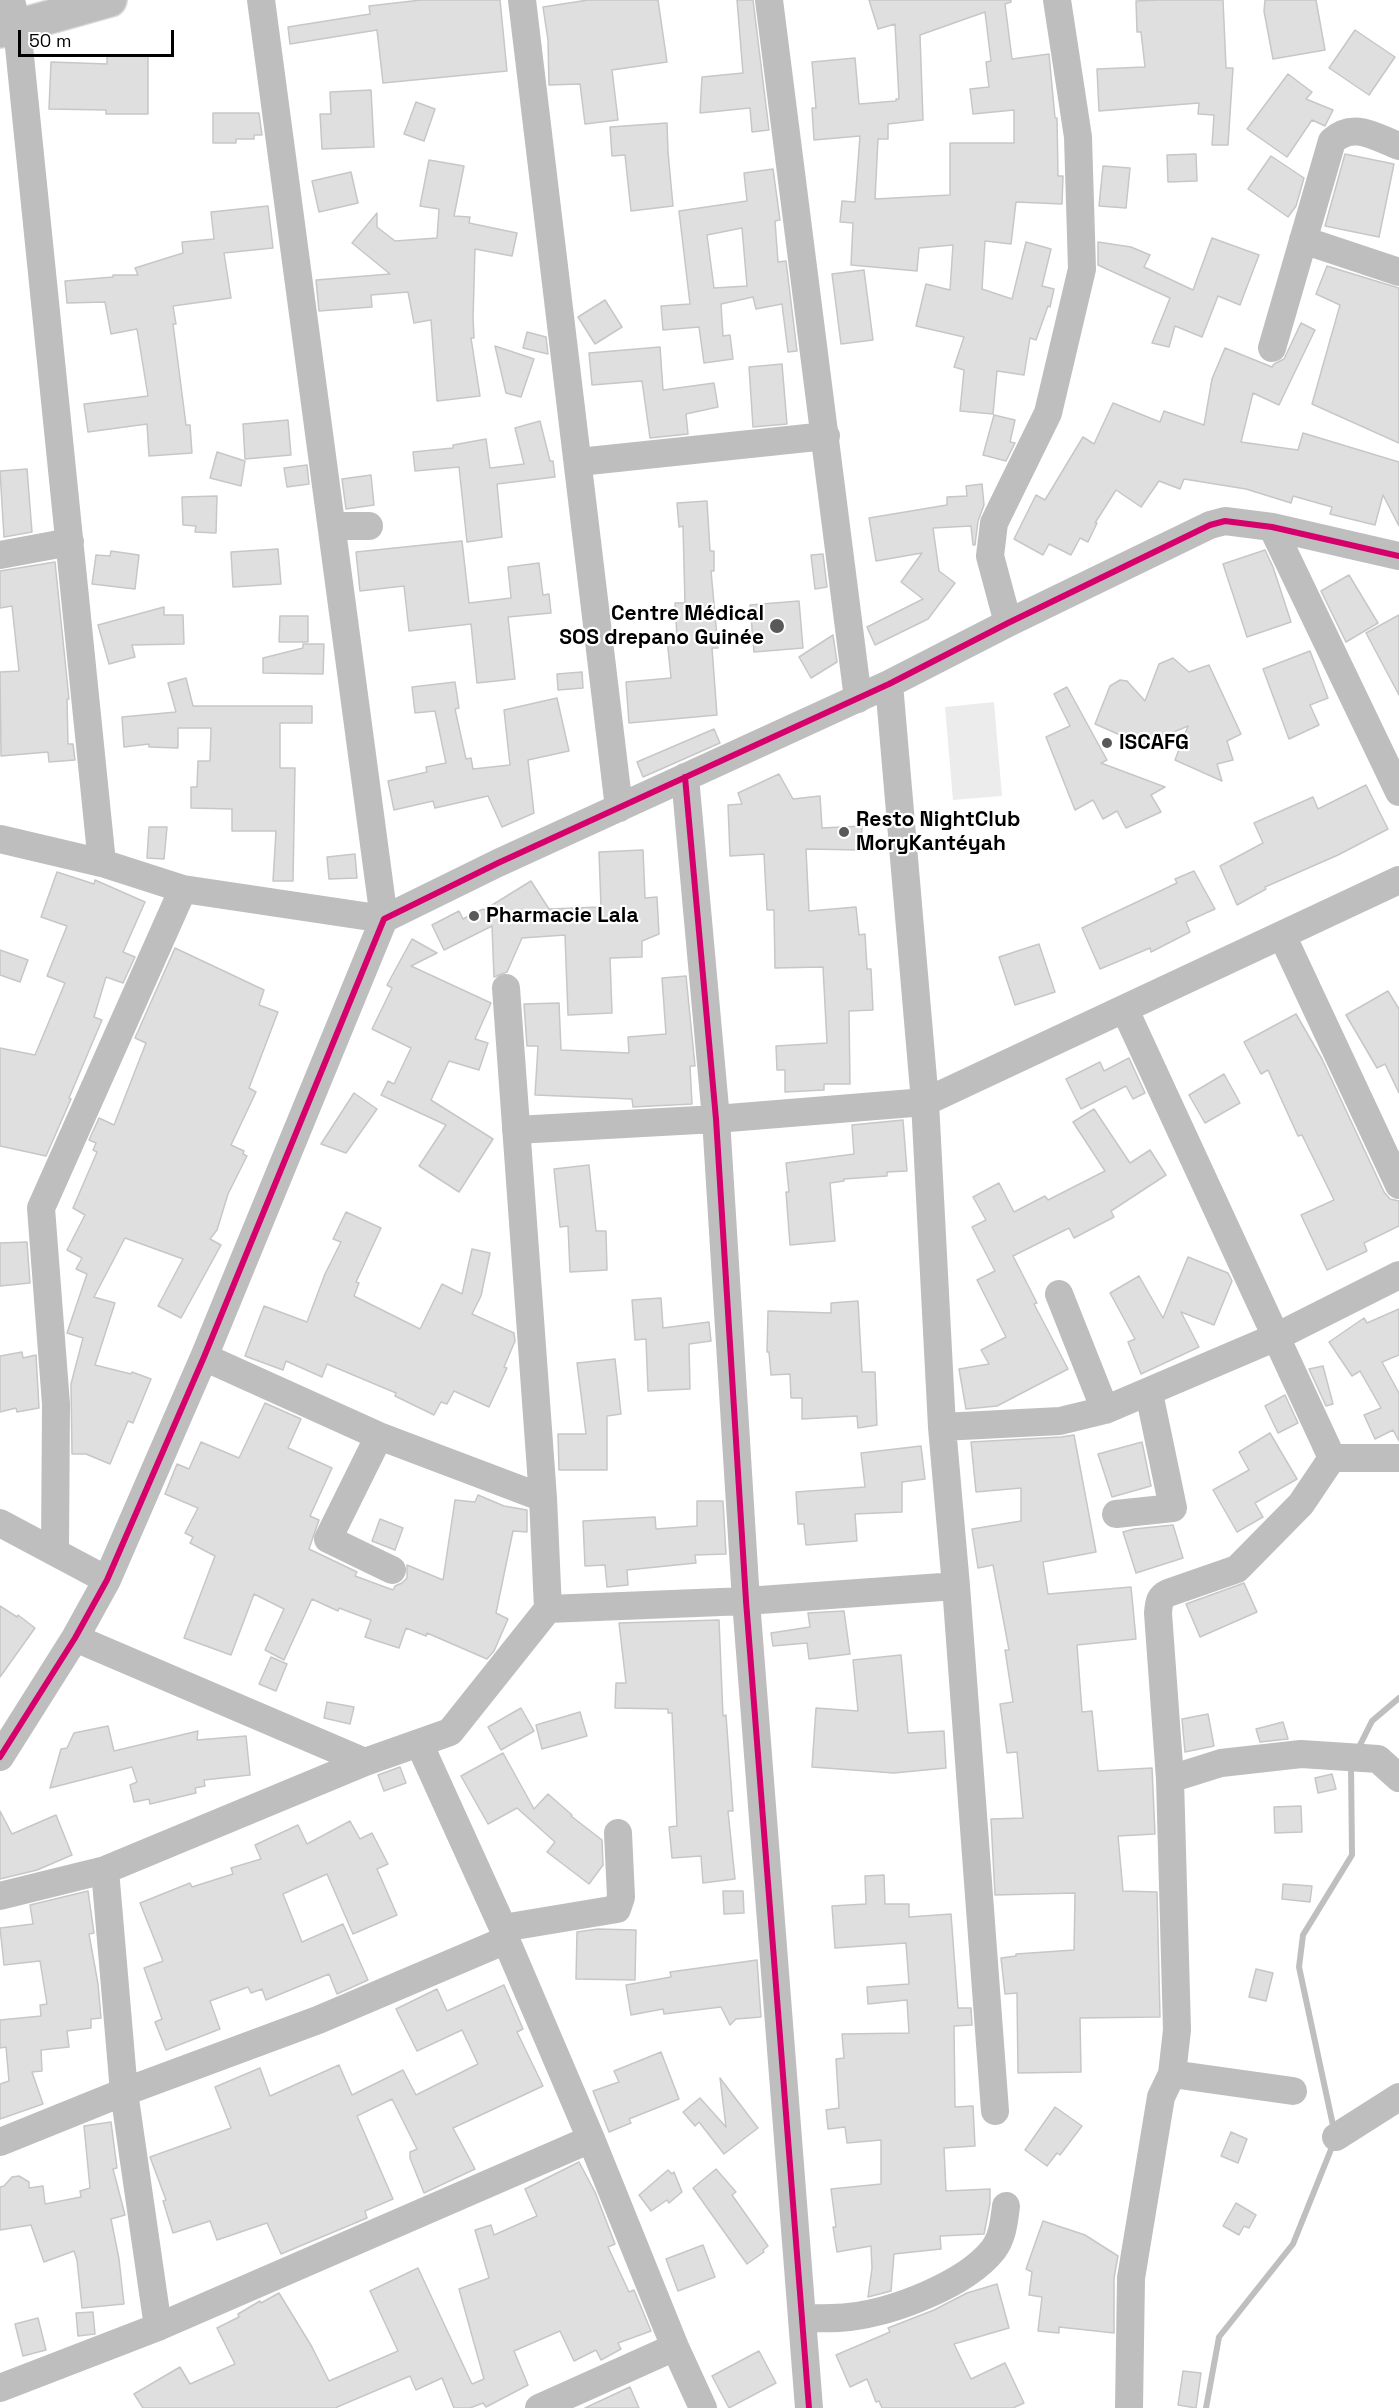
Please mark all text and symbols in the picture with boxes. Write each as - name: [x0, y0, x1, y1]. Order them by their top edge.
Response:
- scale bar: [21, 18, 177, 56]
- text: 50 m: [29, 29, 71, 52]
- place label: Centre Médical SOS drepano Guinée: [559, 601, 764, 651]
- marker: Centre Médical SOS drepano Guinée: [768, 617, 786, 635]
- place label: ISCAFG: [1119, 730, 1189, 756]
- marker: ISCAFG: [1100, 736, 1114, 750]
- place label: Resto NightClub MoryKantéyah: [856, 807, 1020, 857]
- marker: Resto NightClub MoryKantéyah: [837, 825, 851, 839]
- place label: Pharmacie Lala: [486, 903, 639, 929]
- marker: Pharmacie Lala: [467, 909, 481, 923]

